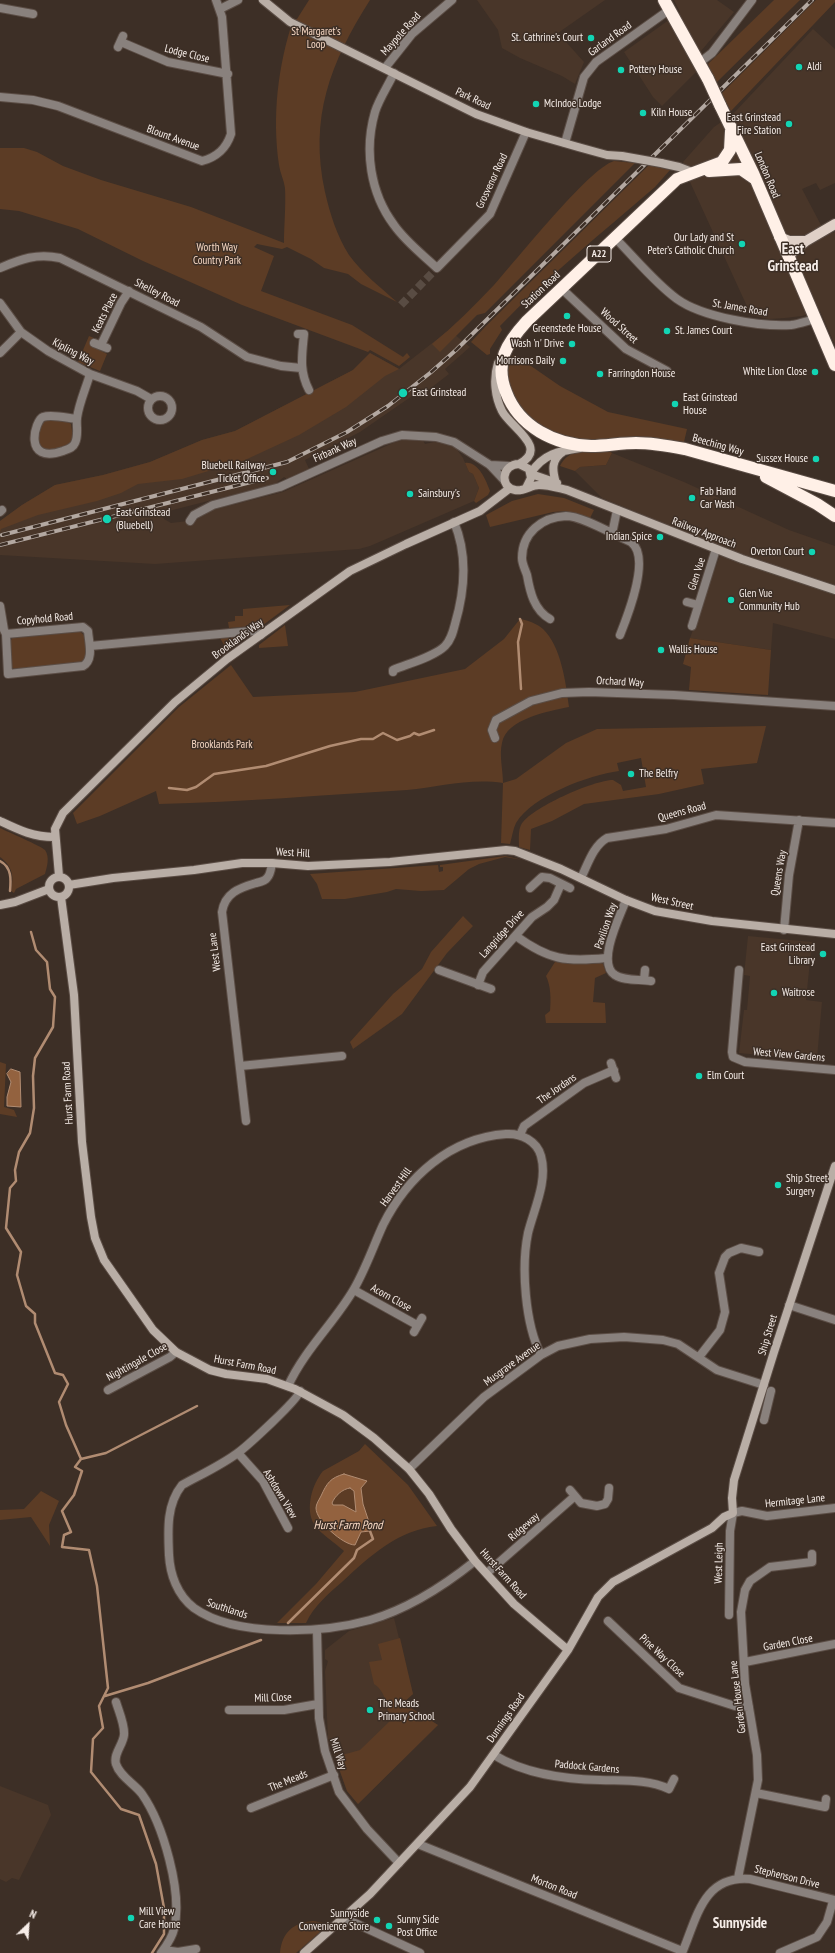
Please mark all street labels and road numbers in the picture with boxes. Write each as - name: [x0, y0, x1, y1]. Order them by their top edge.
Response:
- street label: Maypole Road: [378, 10, 424, 58]
- street label: Garland Road: [586, 19, 634, 59]
- street label: Lodge Close: [163, 42, 211, 66]
- street label: Park Road: [453, 85, 493, 113]
- street label: Blount Avenue: [145, 122, 201, 154]
- street label: London Road: [751, 150, 783, 200]
- street label: Grosvenor Road: [473, 151, 511, 211]
- road number: A22: [587, 246, 611, 262]
- street label: Station Road: [519, 269, 563, 311]
- street label: Shelley Road: [132, 276, 182, 310]
- street label: Keats Place: [89, 291, 121, 335]
- street label: St. James Road: [711, 297, 769, 319]
- street label: Wood Street: [597, 306, 641, 346]
- street label: Kipling Way: [50, 336, 96, 368]
- street label: Beeching Way: [691, 431, 745, 459]
- street label: Firbank Way: [311, 435, 359, 465]
- street label: Railway Approach: [670, 515, 738, 551]
- street label: Glen Vue: [686, 556, 708, 592]
- street label: Copyhold Road: [16, 610, 74, 628]
- street label: Brooklands Way: [210, 616, 266, 662]
- street label: Orchard Way: [596, 674, 644, 690]
- street label: Queens Road: [656, 799, 708, 825]
- street label: West Hill: [276, 846, 310, 860]
- street label: Queens Way: [768, 849, 790, 897]
- street label: West Street: [649, 891, 695, 913]
- street label: Pavilion Way: [592, 901, 620, 951]
- street label: Langridge Drive: [477, 907, 527, 961]
- street label: West Lane: [206, 932, 224, 972]
- street label: West View Gardens: [753, 1045, 825, 1065]
- street label: Hurst Farm Road: [60, 1061, 76, 1125]
- street label: The Jordans: [535, 1071, 579, 1107]
- street label: Harvest Hill: [378, 1165, 414, 1209]
- street label: Acorn Close: [368, 1281, 414, 1315]
- street label: Ship Street: [756, 1313, 780, 1357]
- street label: Musgrave Avenue: [481, 1339, 543, 1389]
- street label: Nightingale Close: [104, 1340, 170, 1384]
- street label: Hurst Farm Road: [213, 1353, 277, 1377]
- street label: Ashdown View: [260, 1467, 300, 1521]
- street label: Hermitage Lane: [764, 1491, 826, 1511]
- street label: Ridgeway: [506, 1510, 542, 1544]
- street label: West Leigh: [712, 1542, 726, 1584]
- street label: Hurst Farm Road: [477, 1546, 529, 1602]
- street label: Southlands: [205, 1596, 249, 1622]
- street label: Pine Way Close: [636, 1632, 688, 1680]
- street label: Garden Close: [762, 1632, 814, 1654]
- street label: Garden House Lane: [727, 1660, 749, 1734]
- street label: Mill Close: [254, 1691, 292, 1705]
- street label: Dunnings Road: [484, 1691, 528, 1745]
- street label: Mill Way: [327, 1737, 349, 1771]
- street label: Paddock Gardens: [554, 1758, 620, 1776]
- street label: The Meads: [266, 1767, 310, 1795]
- street label: Stephenson Drive: [753, 1863, 821, 1891]
- street label: Morton Road: [529, 1872, 579, 1902]

